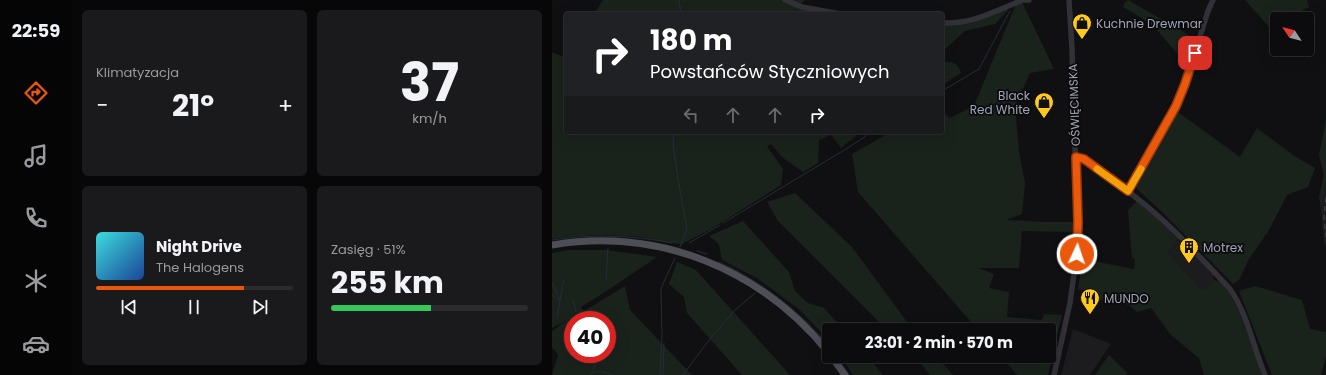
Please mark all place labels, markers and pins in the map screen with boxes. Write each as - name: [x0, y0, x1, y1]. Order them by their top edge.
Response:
- shop icon: Kuchnie Drewmar: [1071, 12, 1093, 40]
- place label: Kuchnie Drewmar: [1096, 15, 1203, 32]
- pin: [1178, 36, 1212, 70]
- place label: Black Red White: [970, 87, 1031, 118]
- shop icon: Black Red White: [1033, 91, 1055, 119]
- building icon: Motrex: [1178, 236, 1200, 264]
- place label: Motrex: [1203, 239, 1243, 256]
- restaurant icon: MUNDO: [1079, 287, 1101, 315]
- place label: MUNDO: [1104, 290, 1149, 307]

